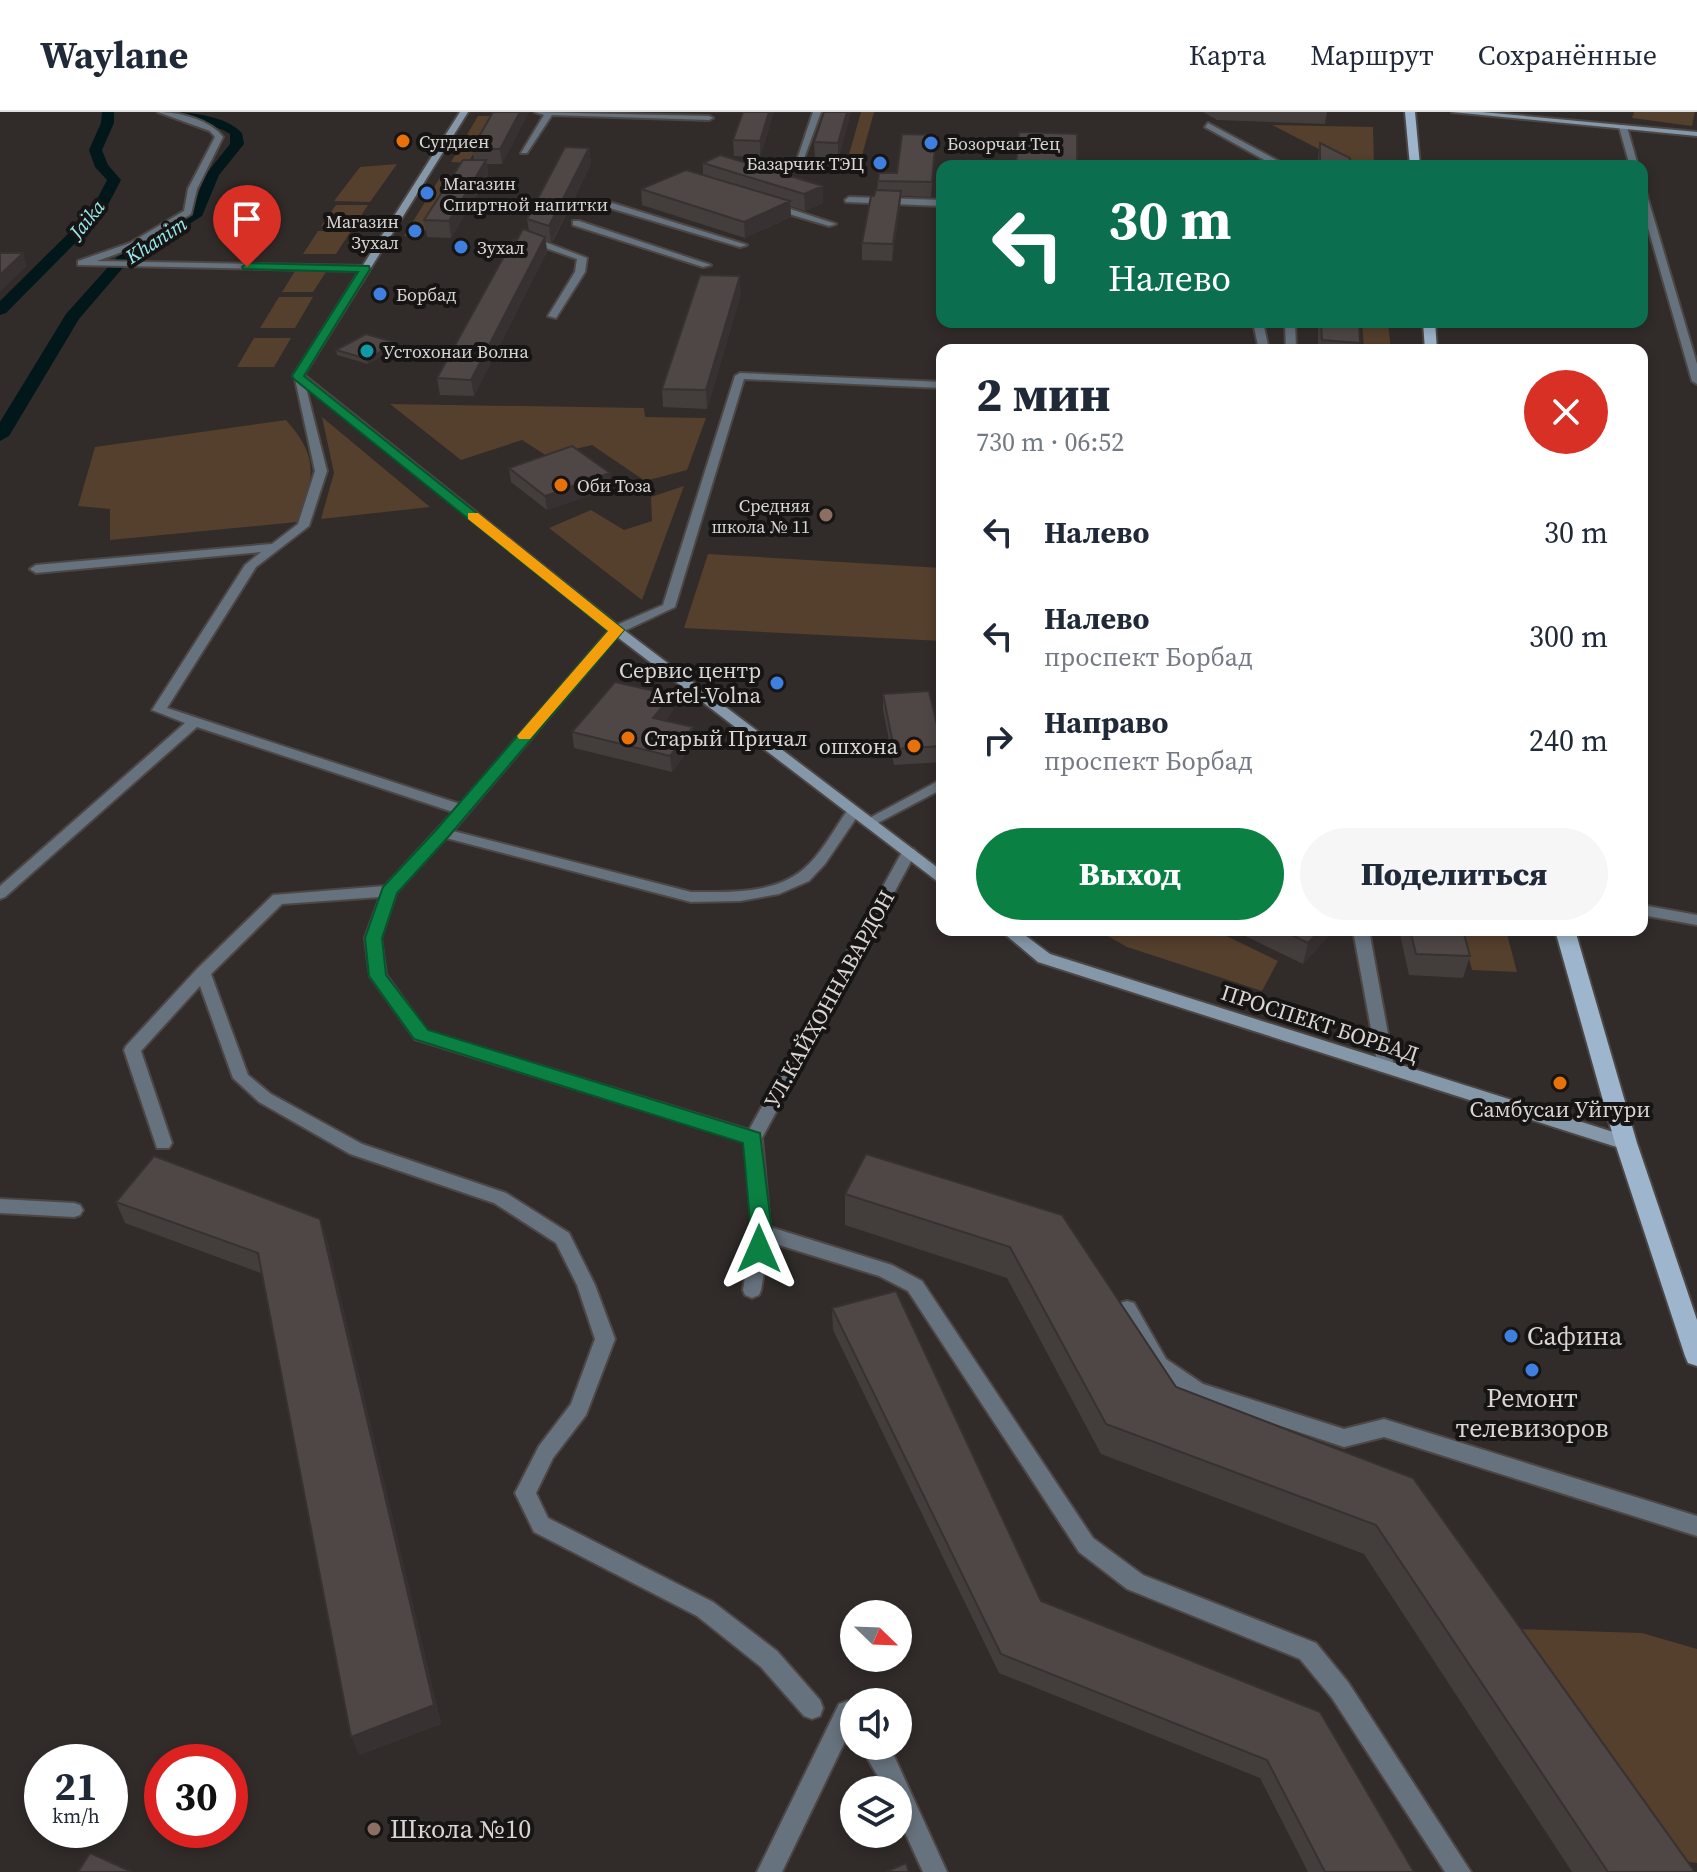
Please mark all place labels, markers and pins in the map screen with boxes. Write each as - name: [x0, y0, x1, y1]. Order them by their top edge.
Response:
- place label: Сугдиен: [419, 129, 489, 154]
- place label: Бозорчаи Тец: [947, 131, 1060, 156]
- marker: Сугдиен: [394, 132, 412, 150]
- marker: Бозорчаи Тец: [922, 134, 940, 152]
- place label: Базарчик ТЭЦ: [746, 151, 864, 176]
- marker: Базарчик ТЭЦ: [871, 154, 889, 172]
- place label: Магазин Спиртной напитки: [443, 171, 608, 217]
- marker: Магазин Спиртной напитки: [418, 184, 436, 202]
- pin: [213, 185, 281, 267]
- place label: Магазин Зухал: [326, 209, 399, 255]
- marker: Магазин Зухал: [406, 222, 424, 240]
- place label: Зухал: [477, 235, 525, 260]
- marker: Зухал: [452, 238, 470, 256]
- place label: Борбад: [396, 282, 456, 307]
- marker: Борбад: [371, 285, 389, 303]
- place label: Устохонаи Волна: [383, 339, 529, 364]
- marker: Устохонаи Волна: [358, 342, 376, 360]
- place label: Оби Тоза: [577, 473, 652, 498]
- marker: Оби Тоза: [552, 476, 570, 494]
- place label: Средняя школа № 11: [711, 493, 810, 539]
- marker: Средняя школа № 11: [817, 506, 835, 524]
- place label: Сервис центр Artel-Volna: [619, 655, 762, 710]
- marker: Сервис центр Artel-Volna: [768, 674, 786, 692]
- place label: Старый Причал: [644, 723, 807, 753]
- marker: Старый Причал: [619, 729, 637, 747]
- place label: ошхона: [819, 731, 899, 761]
- marker: ошхона: [905, 737, 923, 755]
- marker: Самбусаи Уйгури: [1551, 1074, 1569, 1092]
- place label: Самбусаи Уйгури: [1470, 1094, 1650, 1124]
- place label: Сафина: [1527, 1318, 1623, 1354]
- marker: Сафина: [1502, 1327, 1520, 1345]
- marker: Ремонт телевизоров: [1523, 1361, 1541, 1379]
- place label: Ремонт телевизоров: [1456, 1380, 1608, 1446]
- place label: Школа №10: [390, 1811, 531, 1847]
- marker: Школа №10: [365, 1820, 383, 1838]

